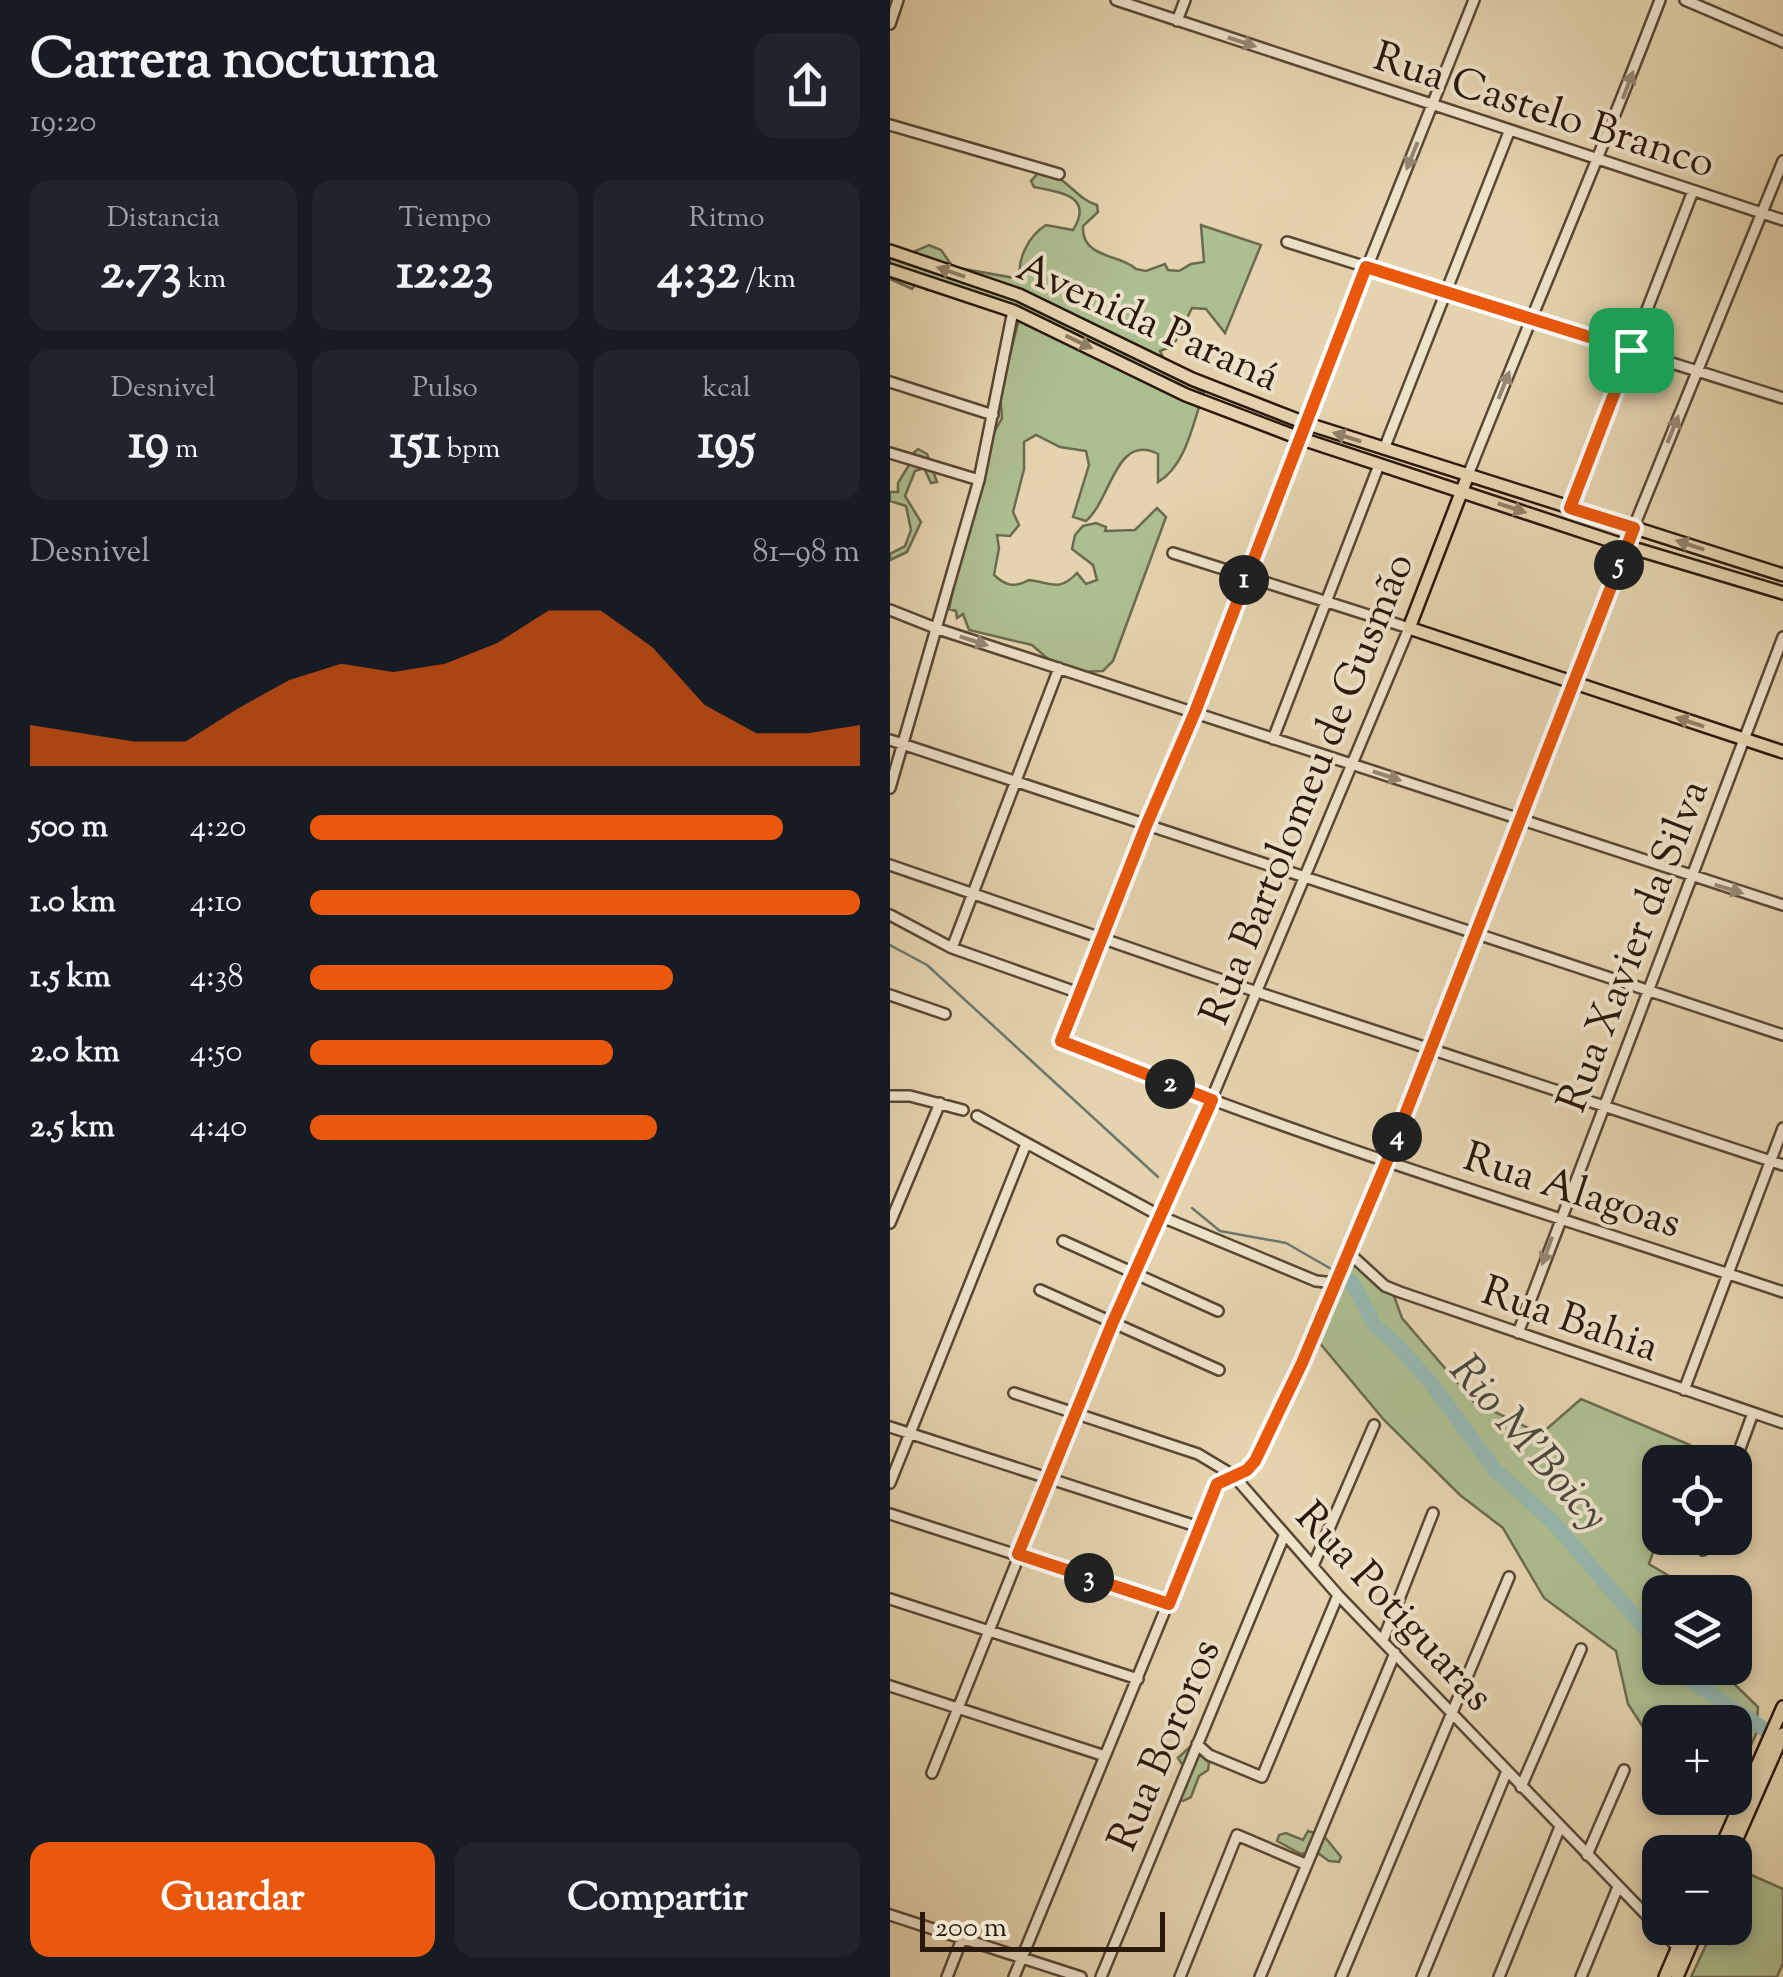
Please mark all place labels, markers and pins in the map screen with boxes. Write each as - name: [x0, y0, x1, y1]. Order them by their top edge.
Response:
- pin: [1589, 308, 1674, 393]
- pin: 5: [1594, 540, 1644, 590]
- pin: 1: [1219, 555, 1269, 605]
- pin: 2: [1145, 1059, 1195, 1109]
- pin: 4: [1372, 1112, 1422, 1162]
- pin: 3: [1064, 1553, 1114, 1603]

